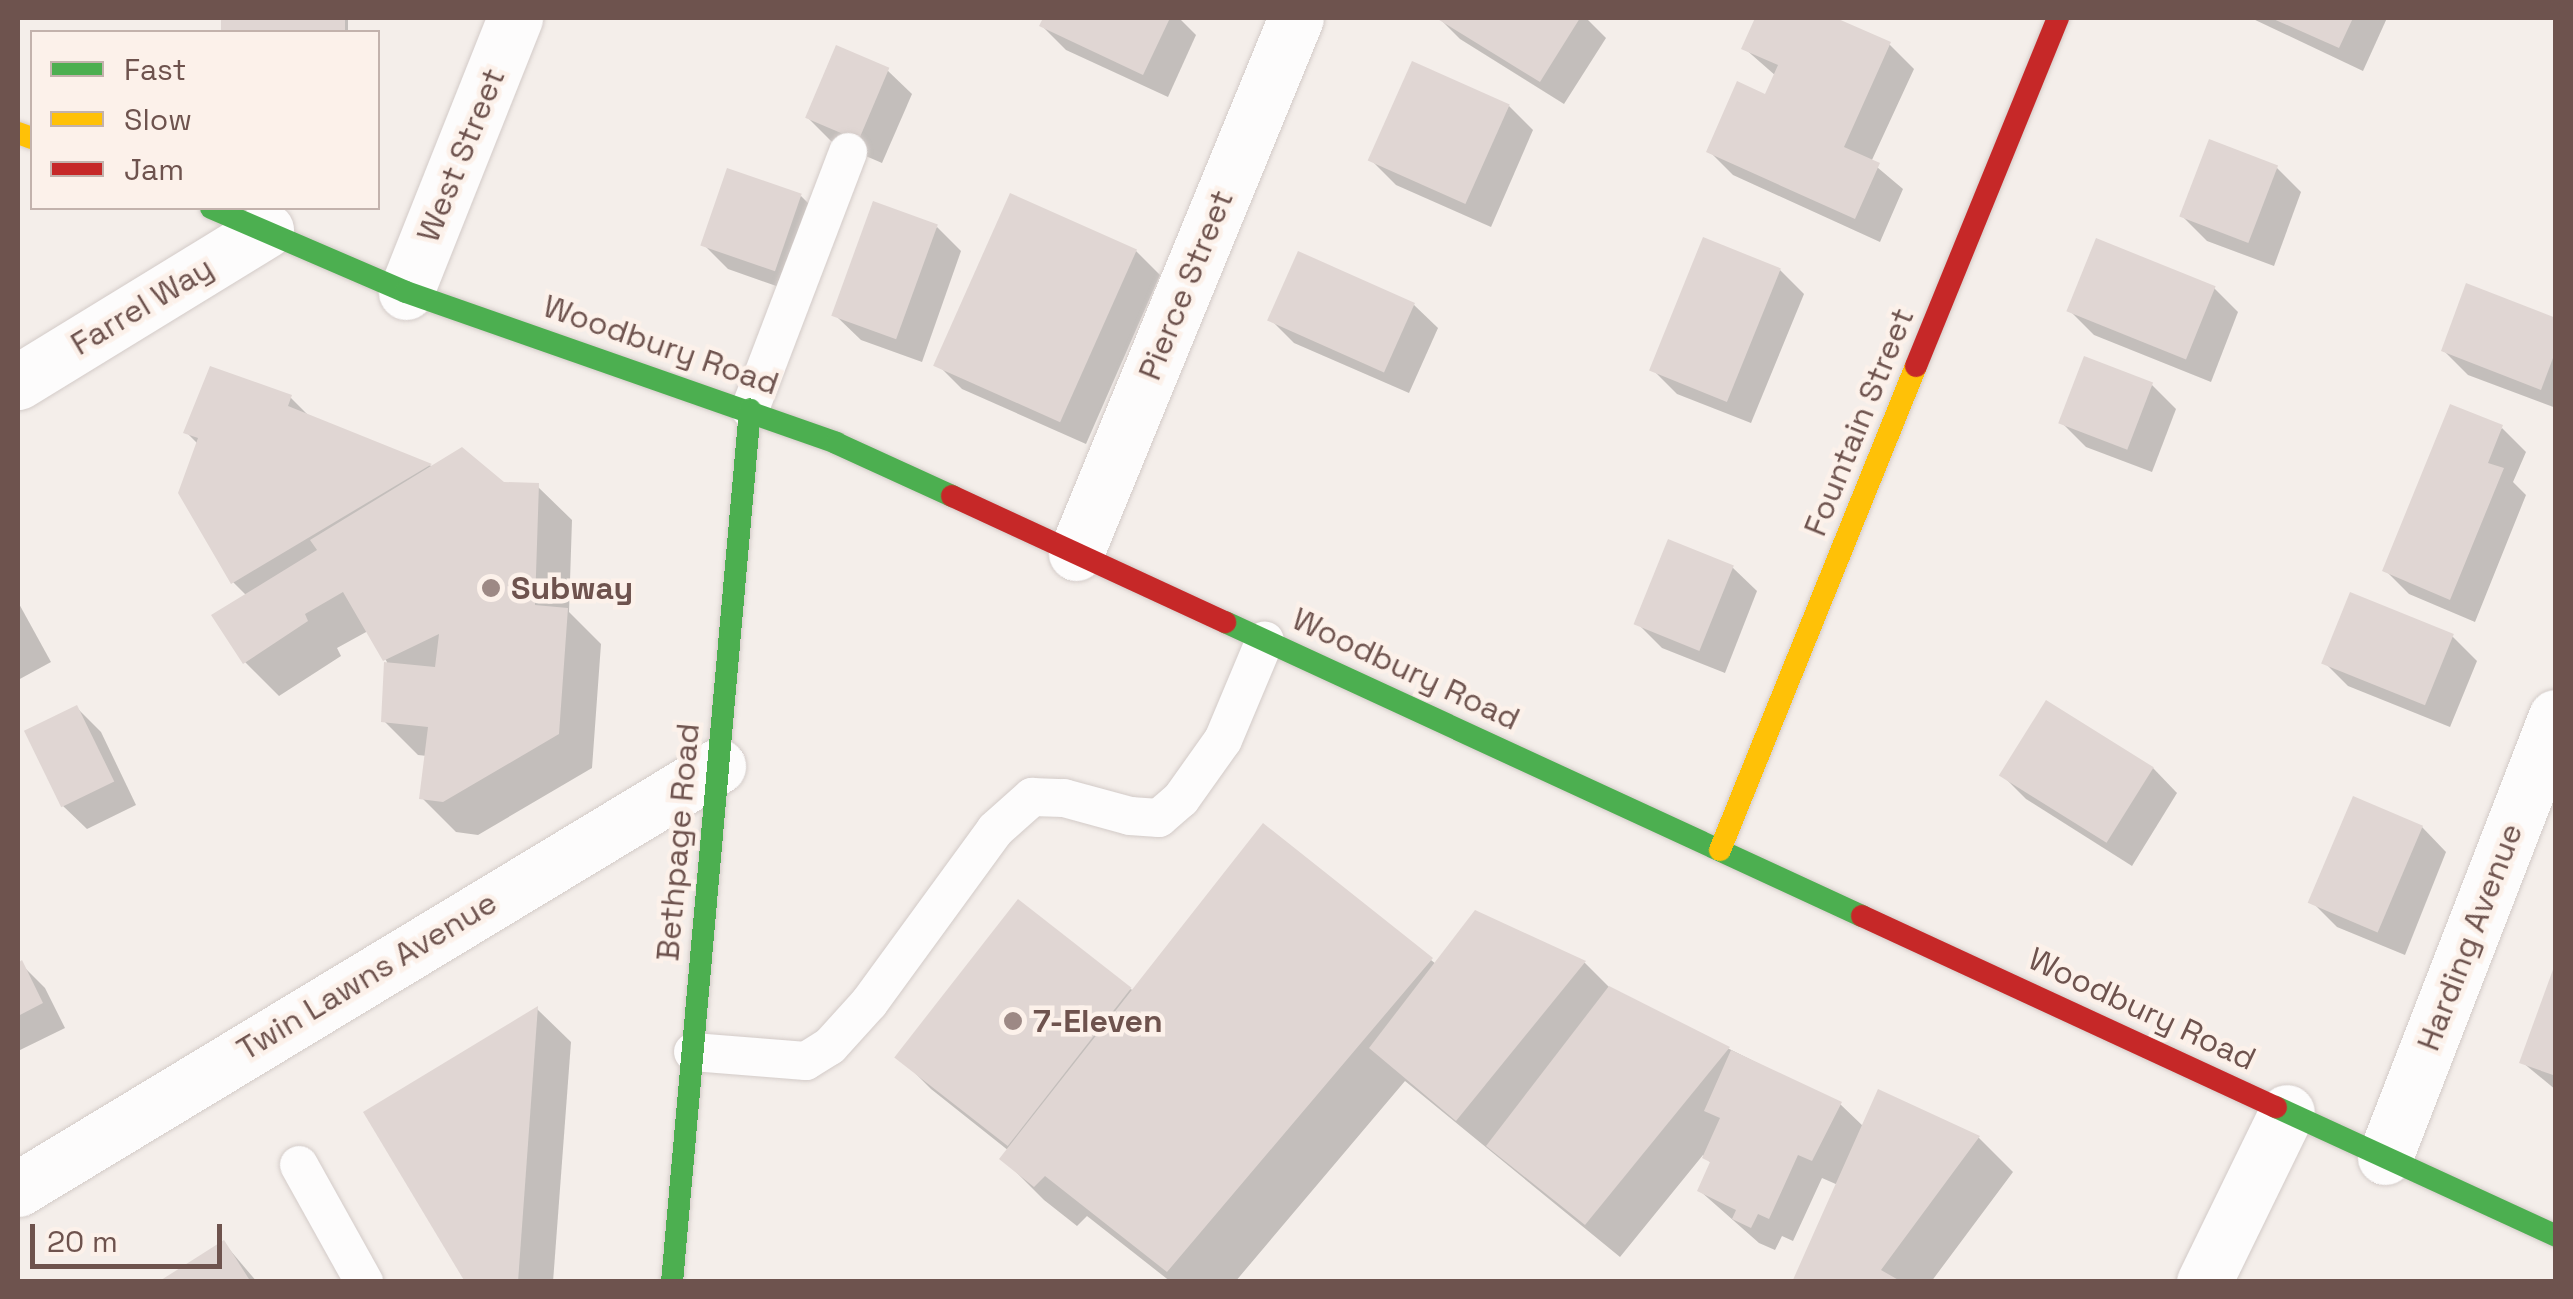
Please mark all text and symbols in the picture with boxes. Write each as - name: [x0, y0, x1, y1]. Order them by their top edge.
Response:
- legend: [30, 30, 380, 210]
- text: Fast: [124, 50, 186, 89]
- street label: West Street: [409, 63, 513, 247]
- text: Slow: [124, 100, 192, 139]
- text: Jam: [124, 150, 184, 189]
- street label: Pierce Street: [1130, 184, 1242, 386]
- street label: Farrel Way: [64, 249, 220, 363]
- street label: Woodbury Road: [538, 287, 784, 403]
- street label: Fountain Street: [1796, 303, 1922, 541]
- place label: Subway: [511, 569, 633, 607]
- marker: Subway: [480, 577, 502, 599]
- street label: Woodbury Road: [1286, 600, 1526, 738]
- street label: Bethpage Road: [648, 721, 708, 963]
- street label: Harding Avenue: [2409, 818, 2531, 1056]
- street label: Twin Lawns Avenue: [230, 883, 504, 1069]
- street label: Woodbury Road: [2022, 940, 2262, 1078]
- place label: 7-Eleven: [1033, 1002, 1163, 1040]
- marker: 7-Eleven: [1002, 1010, 1024, 1032]
- scale bar: [35, 1204, 228, 1266]
- text: 20 m: [47, 1222, 118, 1261]

